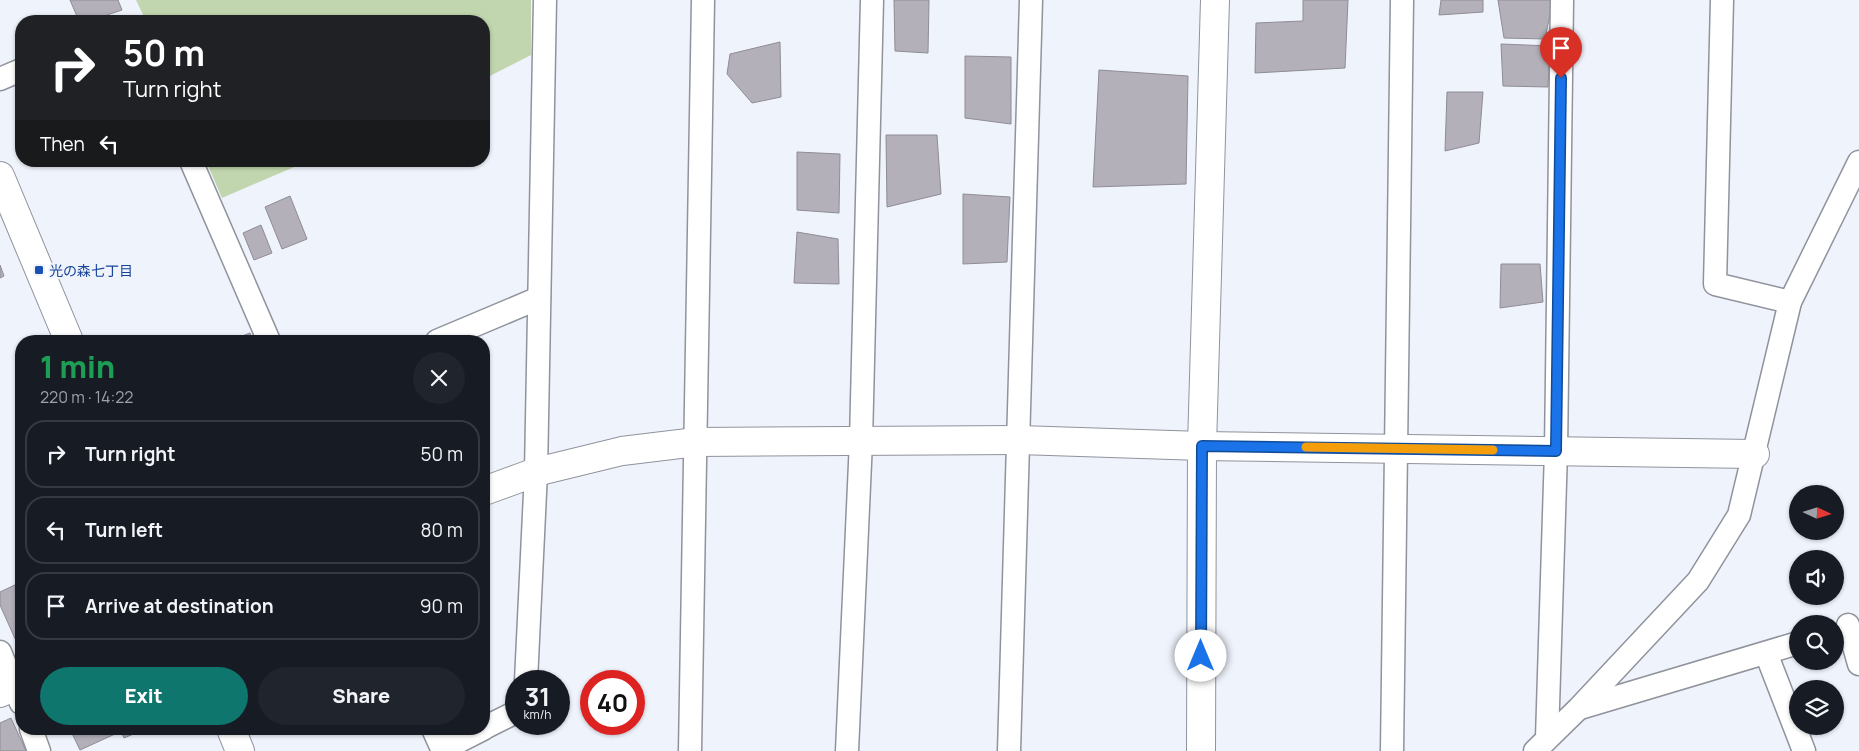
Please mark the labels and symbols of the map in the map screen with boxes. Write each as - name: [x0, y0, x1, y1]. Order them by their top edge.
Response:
- pin: [1540, 27, 1582, 78]
- place label: 光の森七丁目: [49, 261, 133, 280]
- marker: 光の森七丁目: [33, 264, 45, 276]
- north arrow: [1789, 485, 1844, 540]
- position arrow: [1174, 629, 1226, 681]
- speed limit sign: 40: [580, 670, 645, 735]

